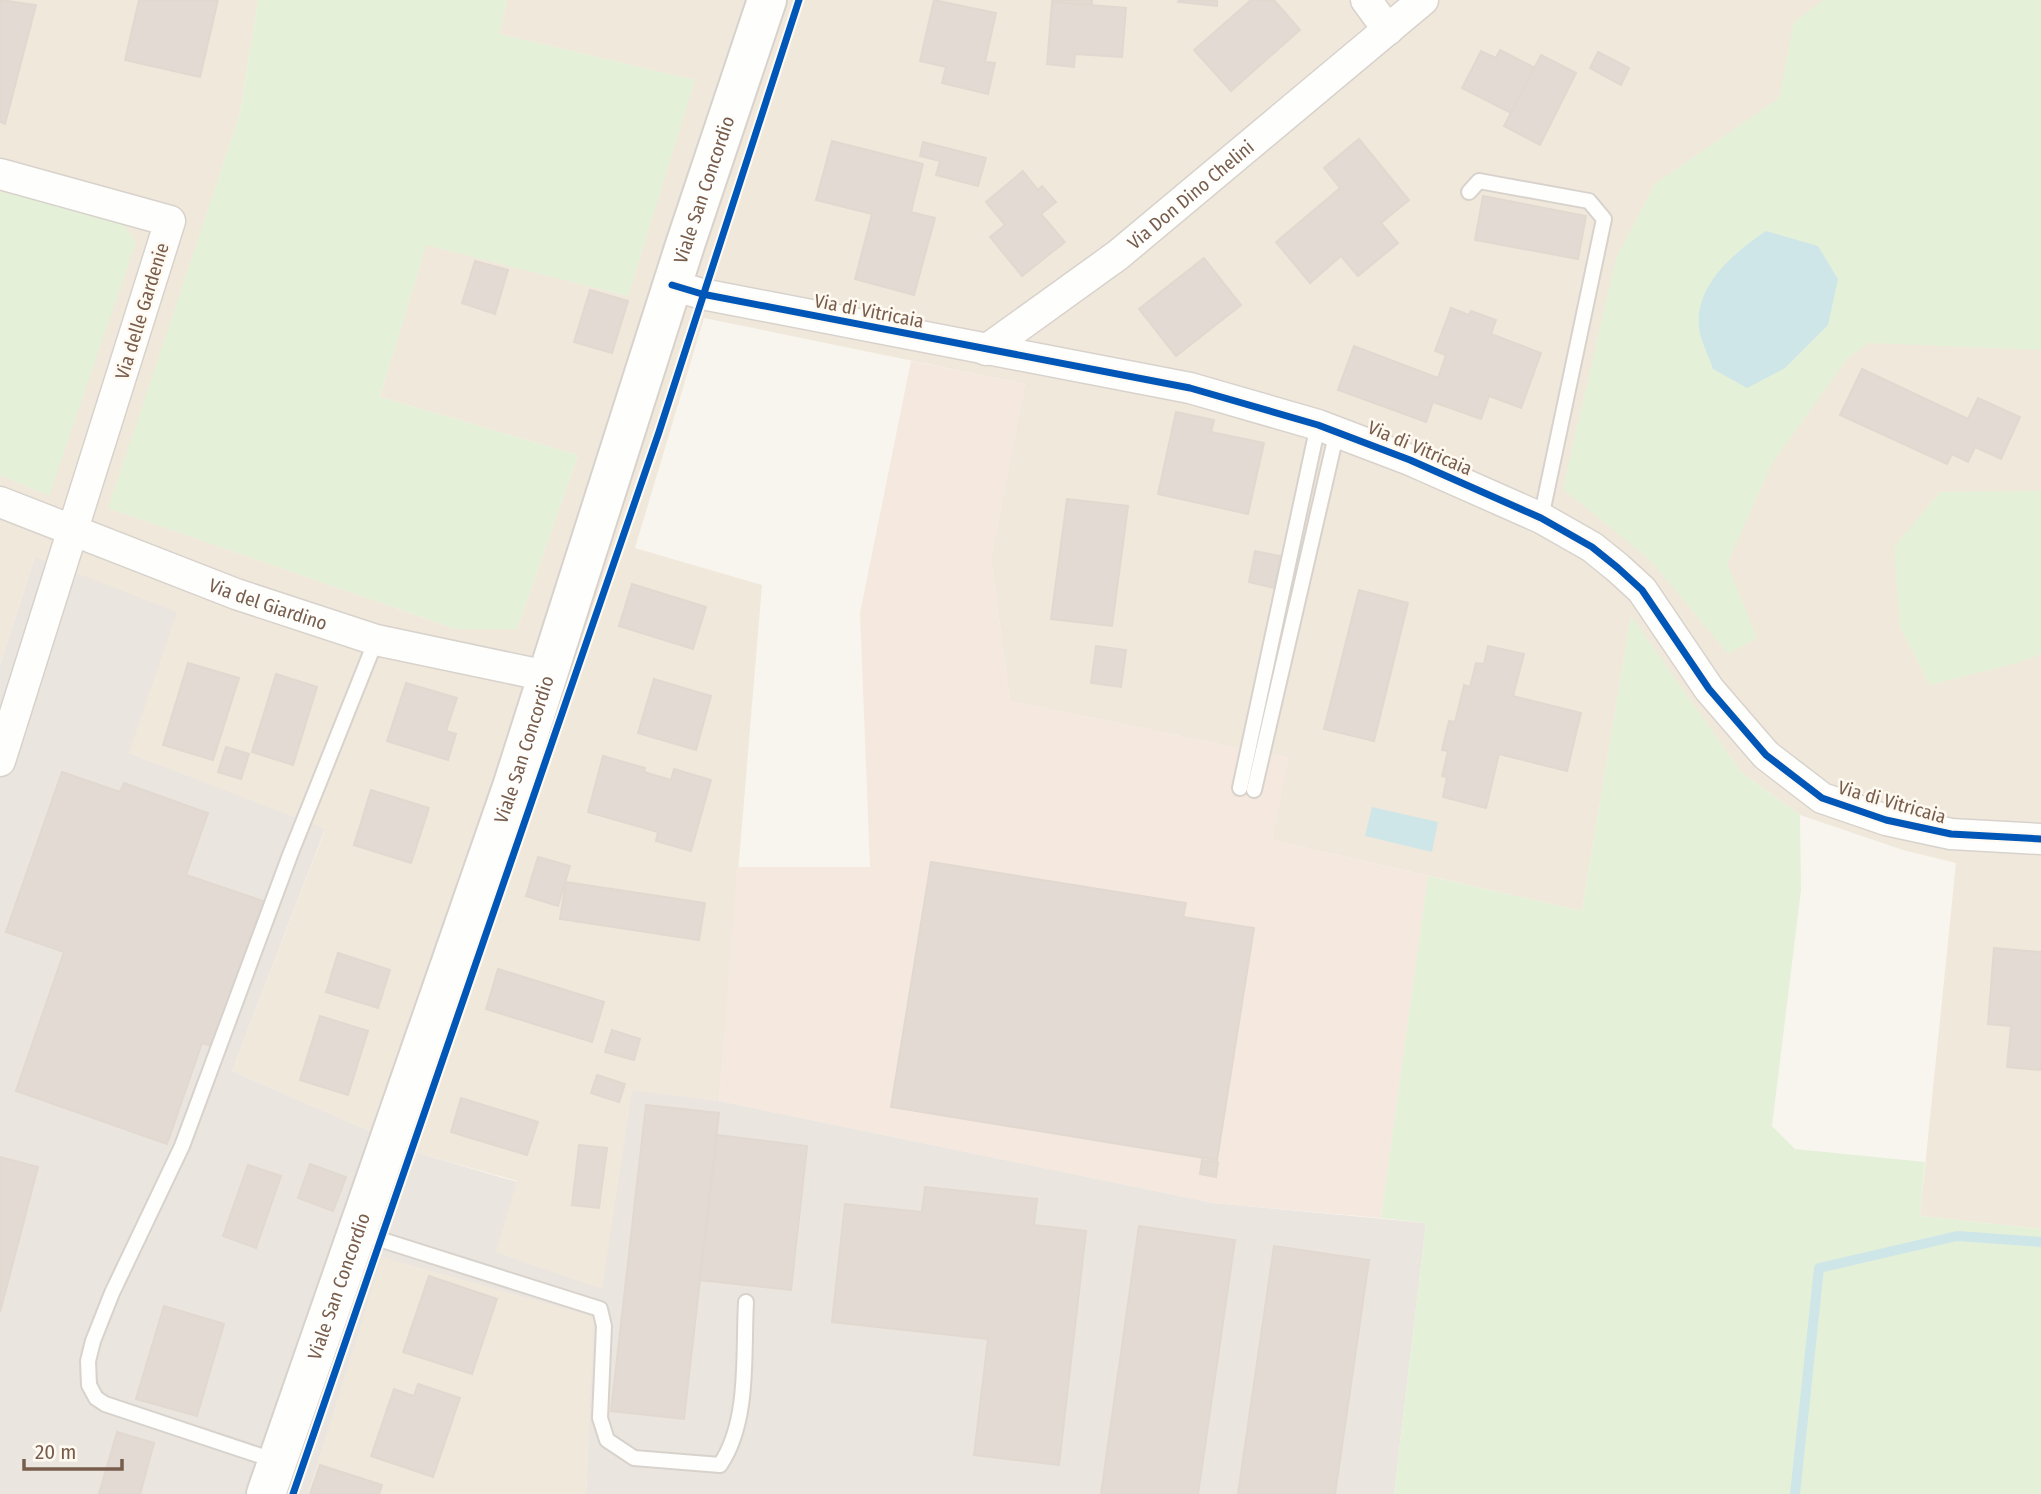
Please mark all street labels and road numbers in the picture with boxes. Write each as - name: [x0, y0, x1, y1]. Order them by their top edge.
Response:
- street label: Viale San Concordio: [668, 113, 739, 266]
- street label: Via Don Dino Chelini: [1123, 135, 1258, 254]
- street label: Via delle Gardenie: [110, 240, 174, 382]
- street label: Via di Vitricaia: [812, 289, 926, 333]
- street label: Via di Vitricaia: [1364, 416, 1476, 480]
- street label: Via del Giardino: [206, 573, 330, 635]
- street label: Viale San Concordio: [489, 673, 558, 826]
- street label: Via di Vitricaia: [1835, 776, 1949, 828]
- street label: Viale San Concordio: [302, 1210, 374, 1363]

